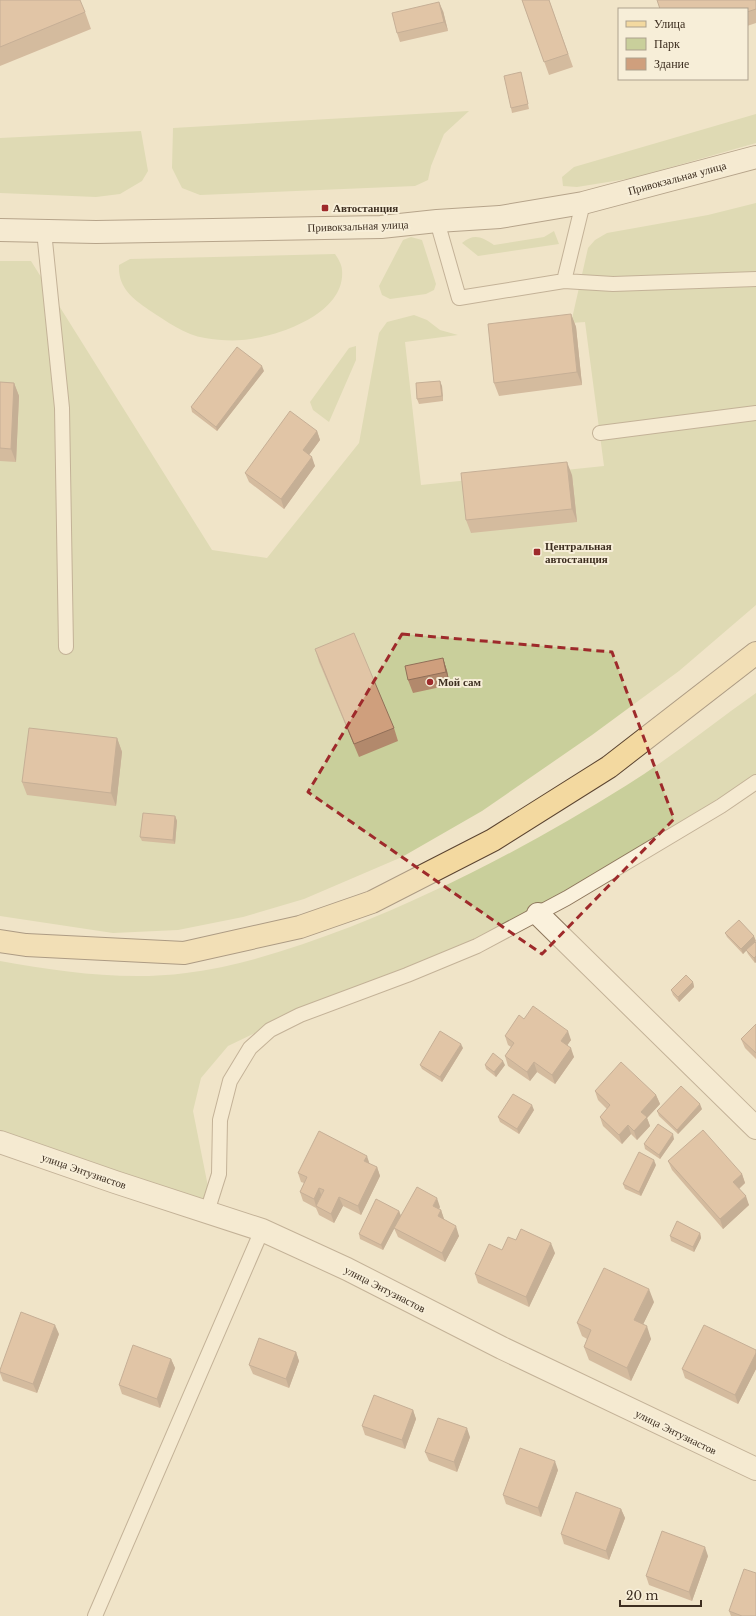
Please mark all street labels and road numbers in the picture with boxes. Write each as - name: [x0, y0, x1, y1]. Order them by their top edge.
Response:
- street label: Привокзальная улица: [626, 158, 728, 198]
- street label: Привокзальная улица: [307, 217, 409, 235]
- street label: улица Энтузиастов: [40, 1150, 128, 1192]
- street label: улица Энтузиастов: [342, 1263, 428, 1315]
- street label: улица Энтузиастов: [633, 1406, 719, 1458]

